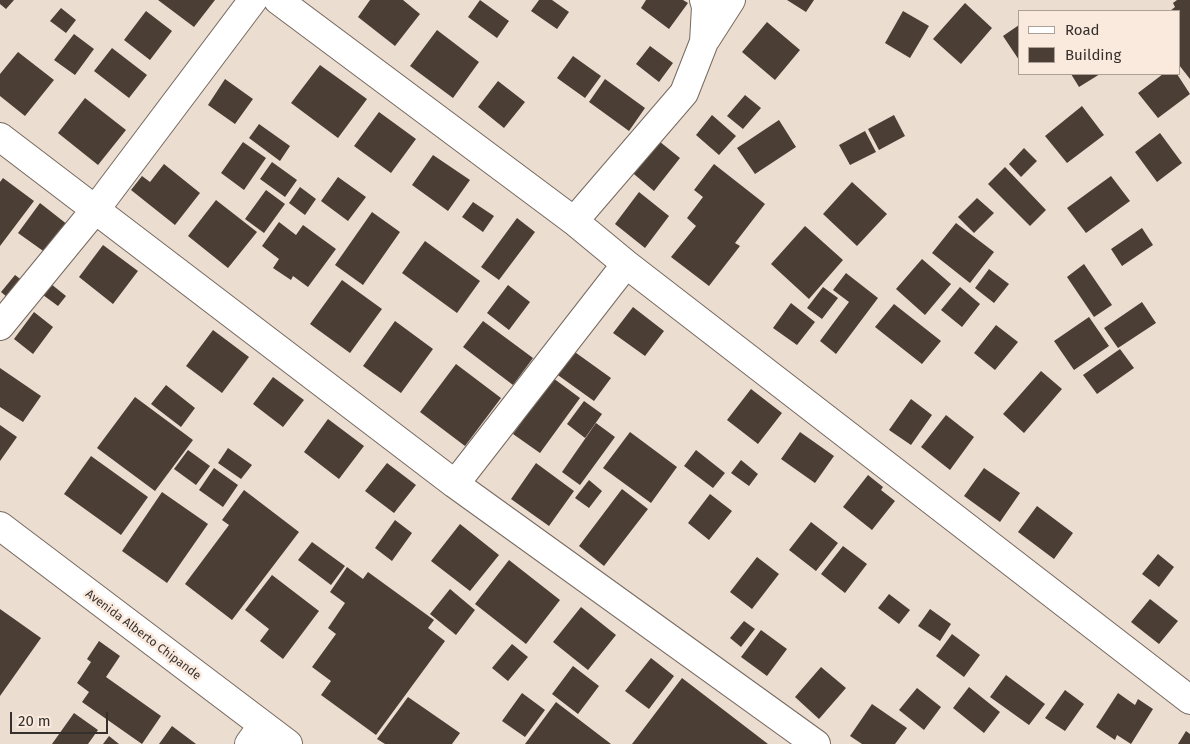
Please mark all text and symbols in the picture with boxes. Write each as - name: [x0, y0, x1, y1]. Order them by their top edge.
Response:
- legend: [1018, 10, 1180, 75]
- text: Road: [1065, 21, 1100, 39]
- text: Building: [1065, 46, 1121, 64]
- street label: Avenida Alberto Chipande: [82, 587, 204, 683]
- scale bar: [12, 702, 110, 734]
- text: 20 m: [18, 712, 51, 730]

